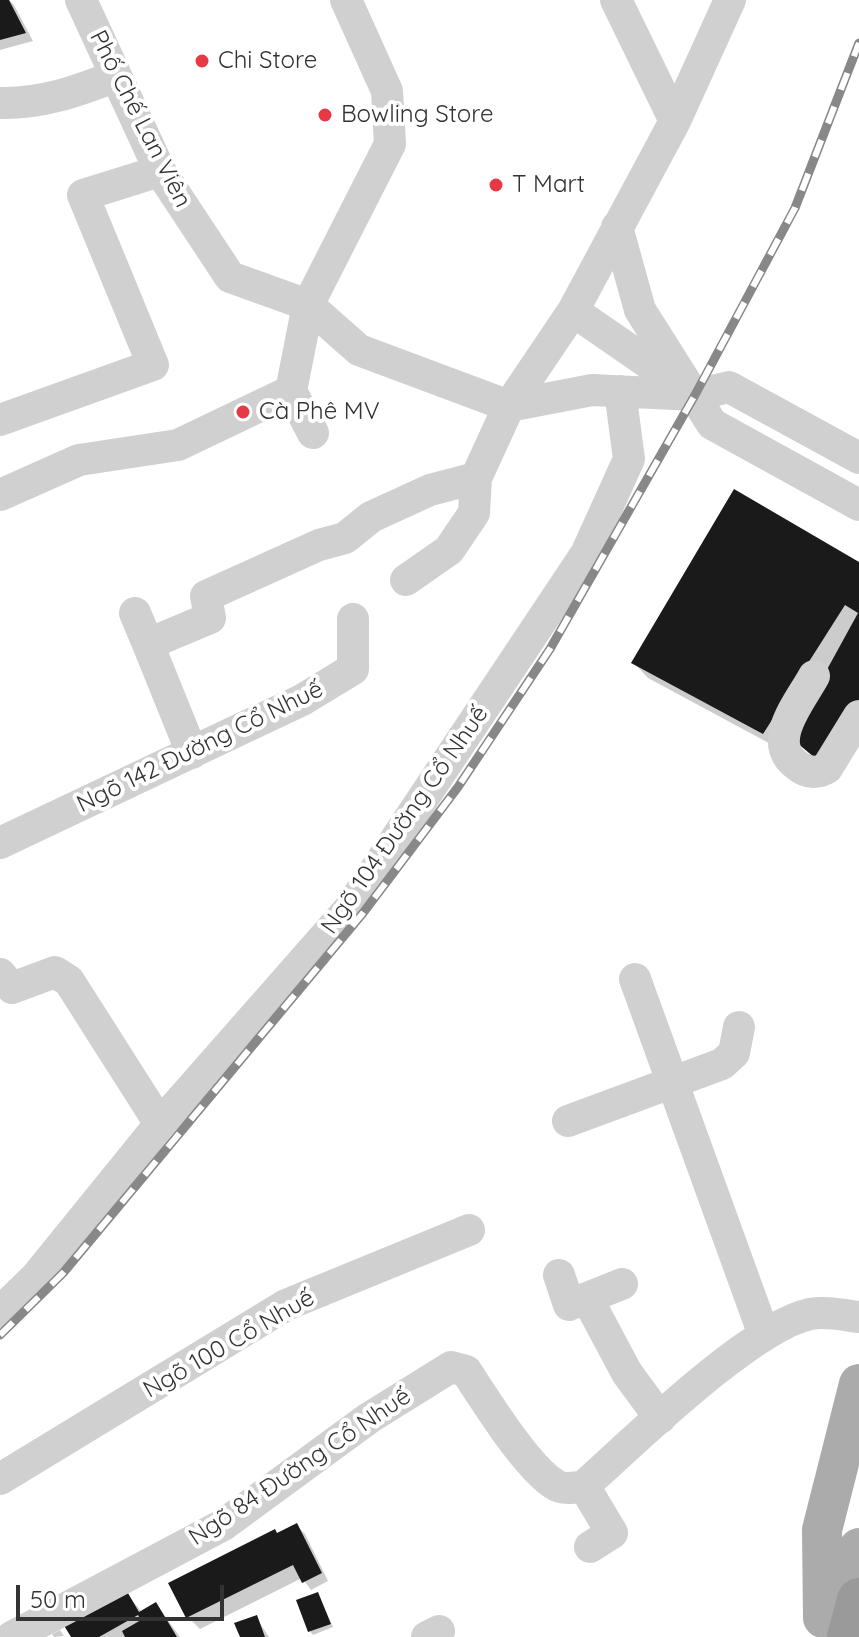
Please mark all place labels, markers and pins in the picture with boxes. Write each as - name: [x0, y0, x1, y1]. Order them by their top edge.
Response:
- place label: Chi Store: [218, 47, 317, 75]
- marker: Chi Store: [193, 52, 211, 70]
- place label: Bowling Store: [341, 101, 493, 129]
- marker: Bowling Store: [316, 106, 334, 124]
- place label: T Mart: [512, 171, 585, 199]
- marker: T Mart: [487, 176, 505, 194]
- place label: Cà Phê MV: [259, 398, 380, 426]
- marker: Cà Phê MV: [234, 403, 252, 421]

